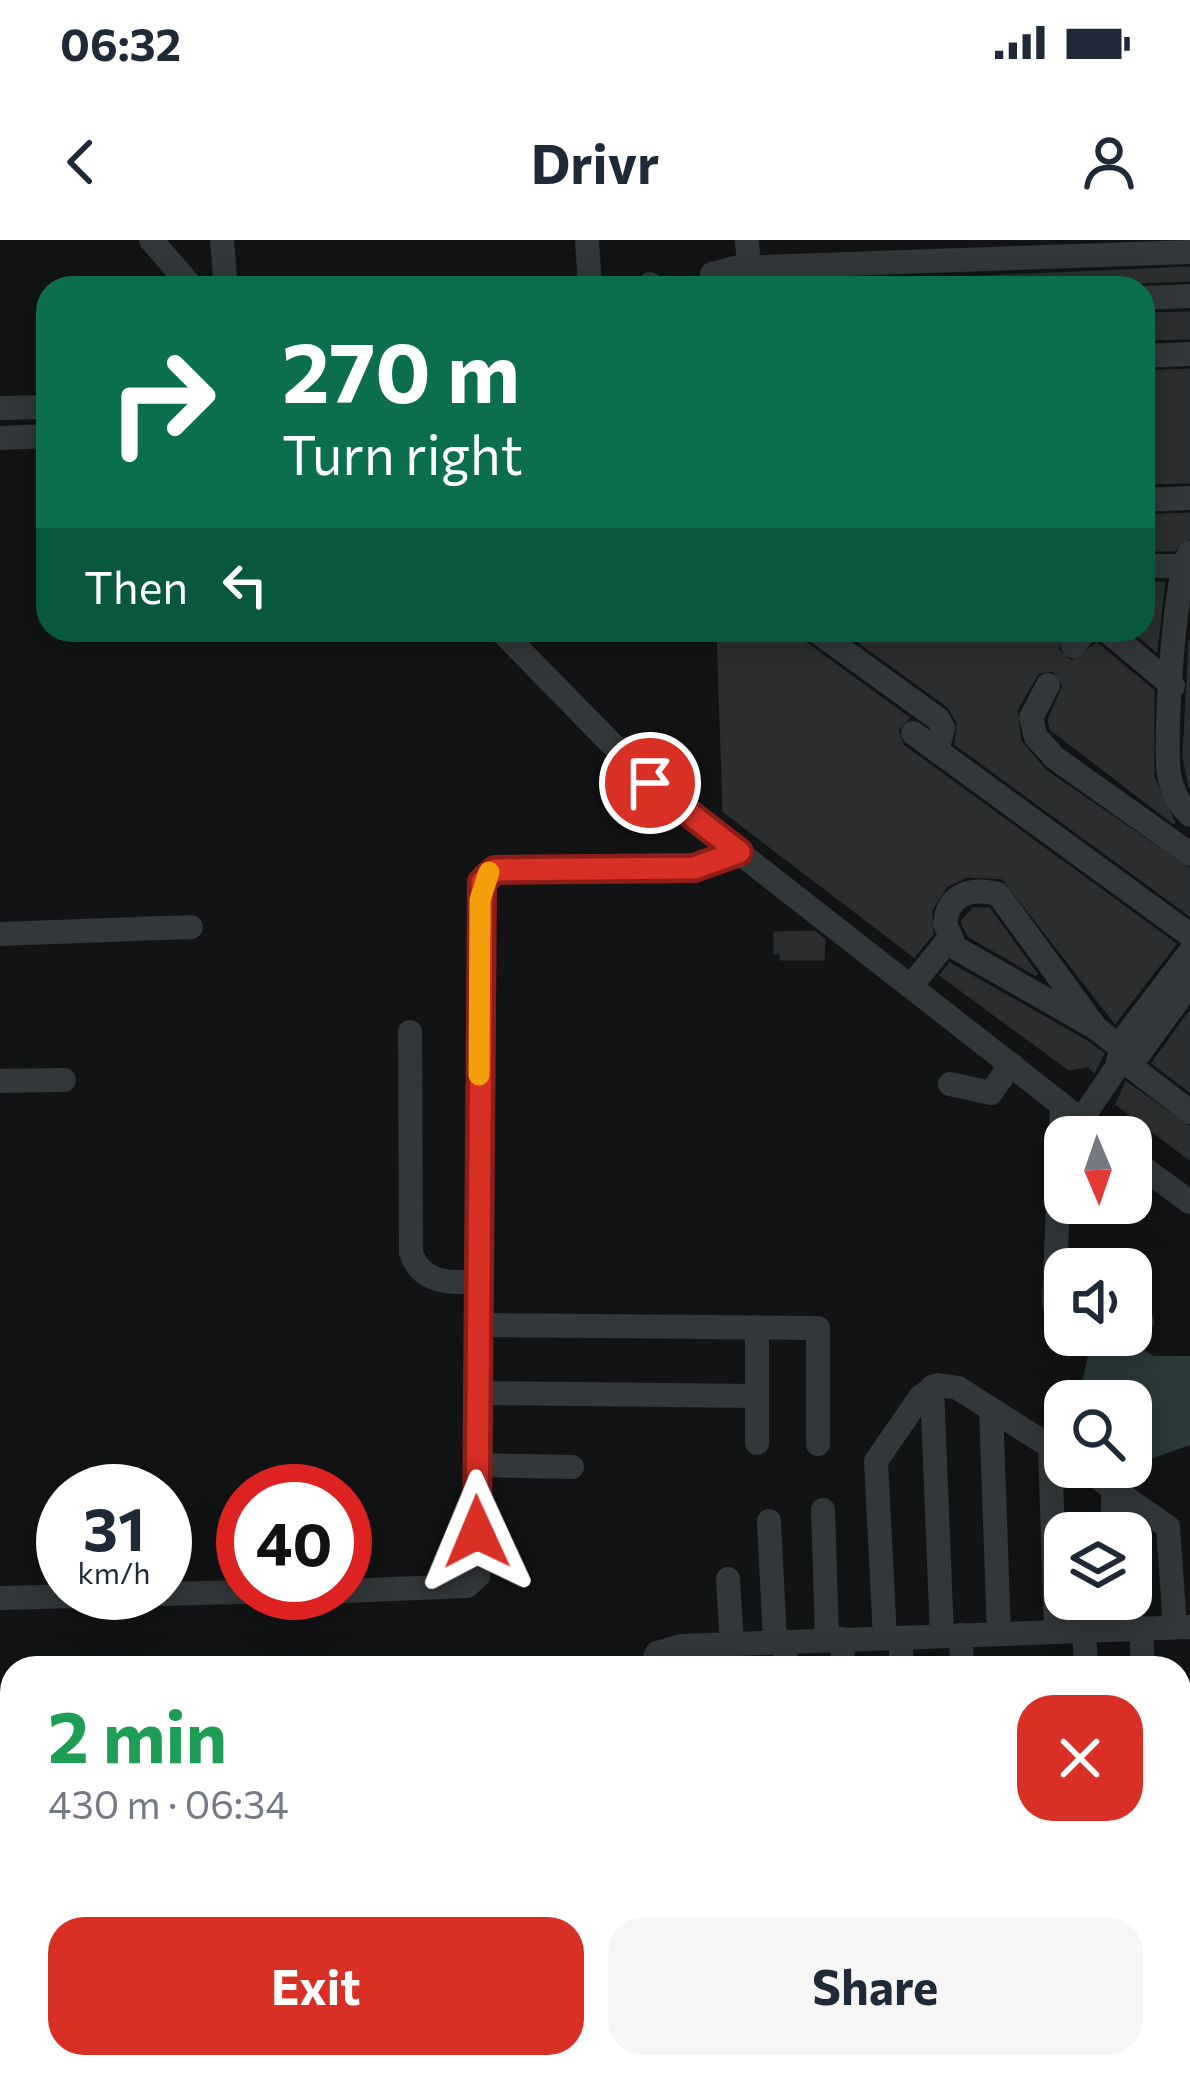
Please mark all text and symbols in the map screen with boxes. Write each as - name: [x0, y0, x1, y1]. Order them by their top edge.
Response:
- text: 06:32: [60, 15, 181, 70]
- icon: back: [48, 129, 114, 195]
- text: Drivr: [531, 129, 659, 195]
- icon: person: [1076, 129, 1142, 195]
- text: 270 m: [282, 318, 520, 420]
- icon: right: [84, 324, 240, 480]
- text: Turn right: [282, 420, 523, 486]
- icon: left: [212, 552, 278, 618]
- text: Then: [84, 558, 188, 613]
- pin: [599, 732, 701, 834]
- icon: arrive: [617, 750, 683, 816]
- north arrow: [1044, 1116, 1152, 1224]
- map controls: [1044, 1116, 1152, 1620]
- button: sound: [1044, 1248, 1152, 1356]
- button: search: [1044, 1380, 1152, 1488]
- speed limit sign: 40: [216, 1464, 372, 1620]
- position arrow: [414, 1469, 540, 1595]
- text: 31: [83, 1490, 145, 1563]
- button: layers: [1044, 1512, 1152, 1620]
- text: km/h: [78, 1553, 150, 1590]
- text: 2 min: [48, 1690, 227, 1778]
- button: close: [1017, 1695, 1143, 1821]
- text: 430 m · 06:34: [48, 1779, 289, 1827]
- button: Exit: [48, 1917, 584, 2055]
- button: Share: [608, 1917, 1143, 2055]

